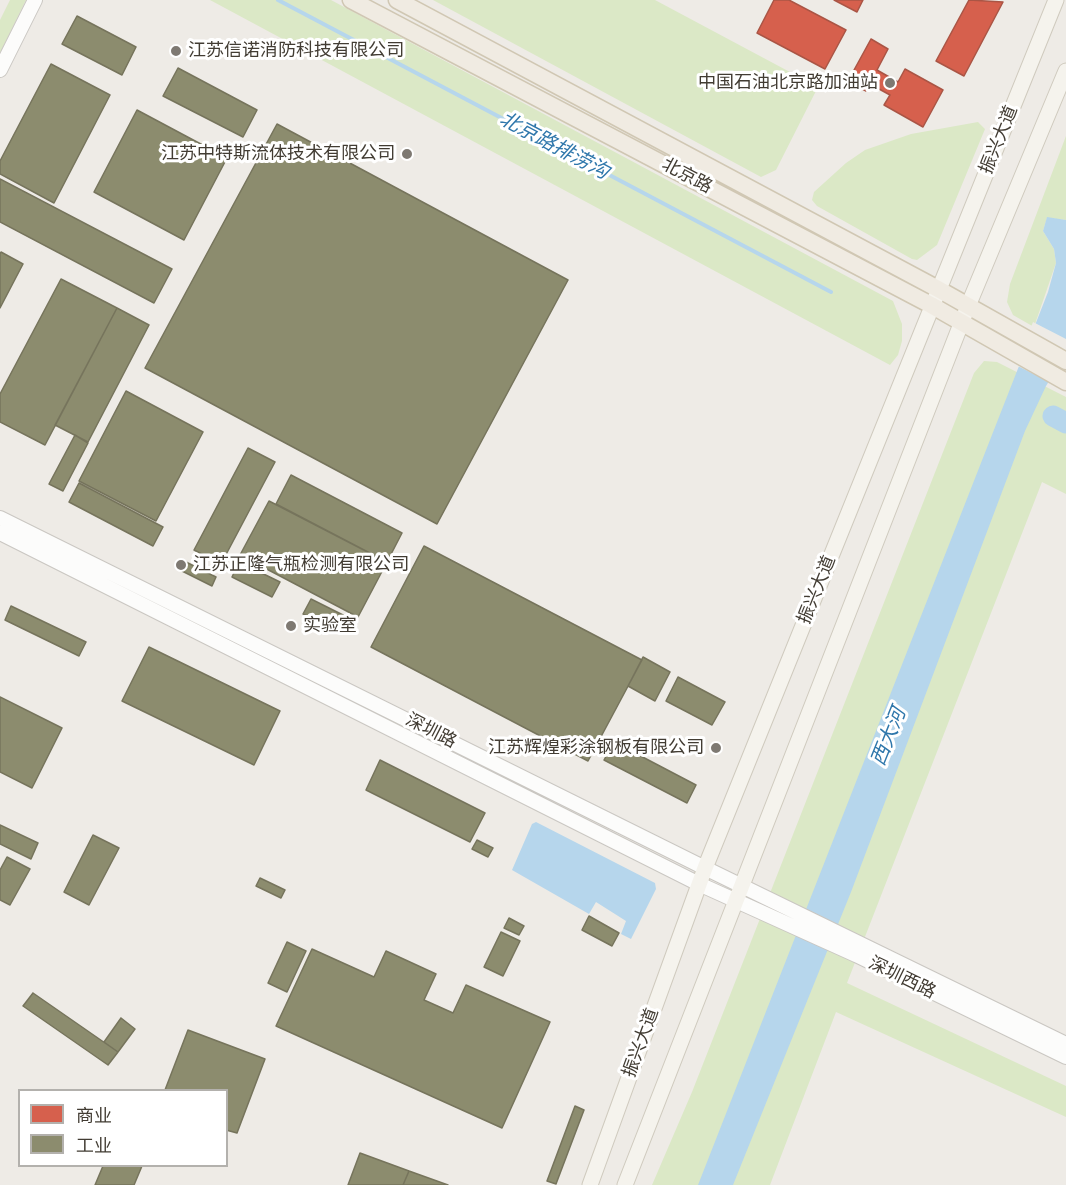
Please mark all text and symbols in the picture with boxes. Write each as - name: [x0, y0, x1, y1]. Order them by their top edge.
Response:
- place label: 江苏信诺消防科技有限公司: [188, 40, 404, 62]
- marker: 江苏信诺消防科技有限公司: [169, 44, 183, 58]
- place label: 中国石油北京路加油站: [698, 72, 878, 94]
- marker: 中国石油北京路加油站: [883, 76, 897, 90]
- street label: 振兴大道: [976, 103, 1022, 177]
- water label: 北京路排涝沟: [495, 107, 613, 185]
- place label: 江苏中特斯流体技术有限公司: [161, 143, 395, 165]
- marker: 江苏中特斯流体技术有限公司: [400, 147, 414, 161]
- street label: 北京路: [658, 154, 716, 198]
- street label: 振兴大道: [794, 553, 840, 627]
- place label: 江苏正隆气瓶检测有限公司: [193, 554, 409, 576]
- marker: 江苏正隆气瓶检测有限公司: [174, 558, 188, 572]
- place label: 实验室: [303, 615, 357, 637]
- marker: 实验室: [284, 619, 298, 633]
- water label: 西大河: [867, 705, 911, 769]
- street label: 深圳路: [402, 709, 460, 753]
- place label: 江苏辉煌彩涂钢板有限公司: [488, 737, 704, 759]
- marker: 江苏辉煌彩涂钢板有限公司: [709, 741, 723, 755]
- street label: 深圳西路: [865, 953, 939, 1003]
- street label: 振兴大道: [619, 1005, 663, 1081]
- legend: [18, 1089, 228, 1167]
- text: 商业: [76, 1103, 112, 1127]
- text: 工业: [76, 1133, 112, 1157]

